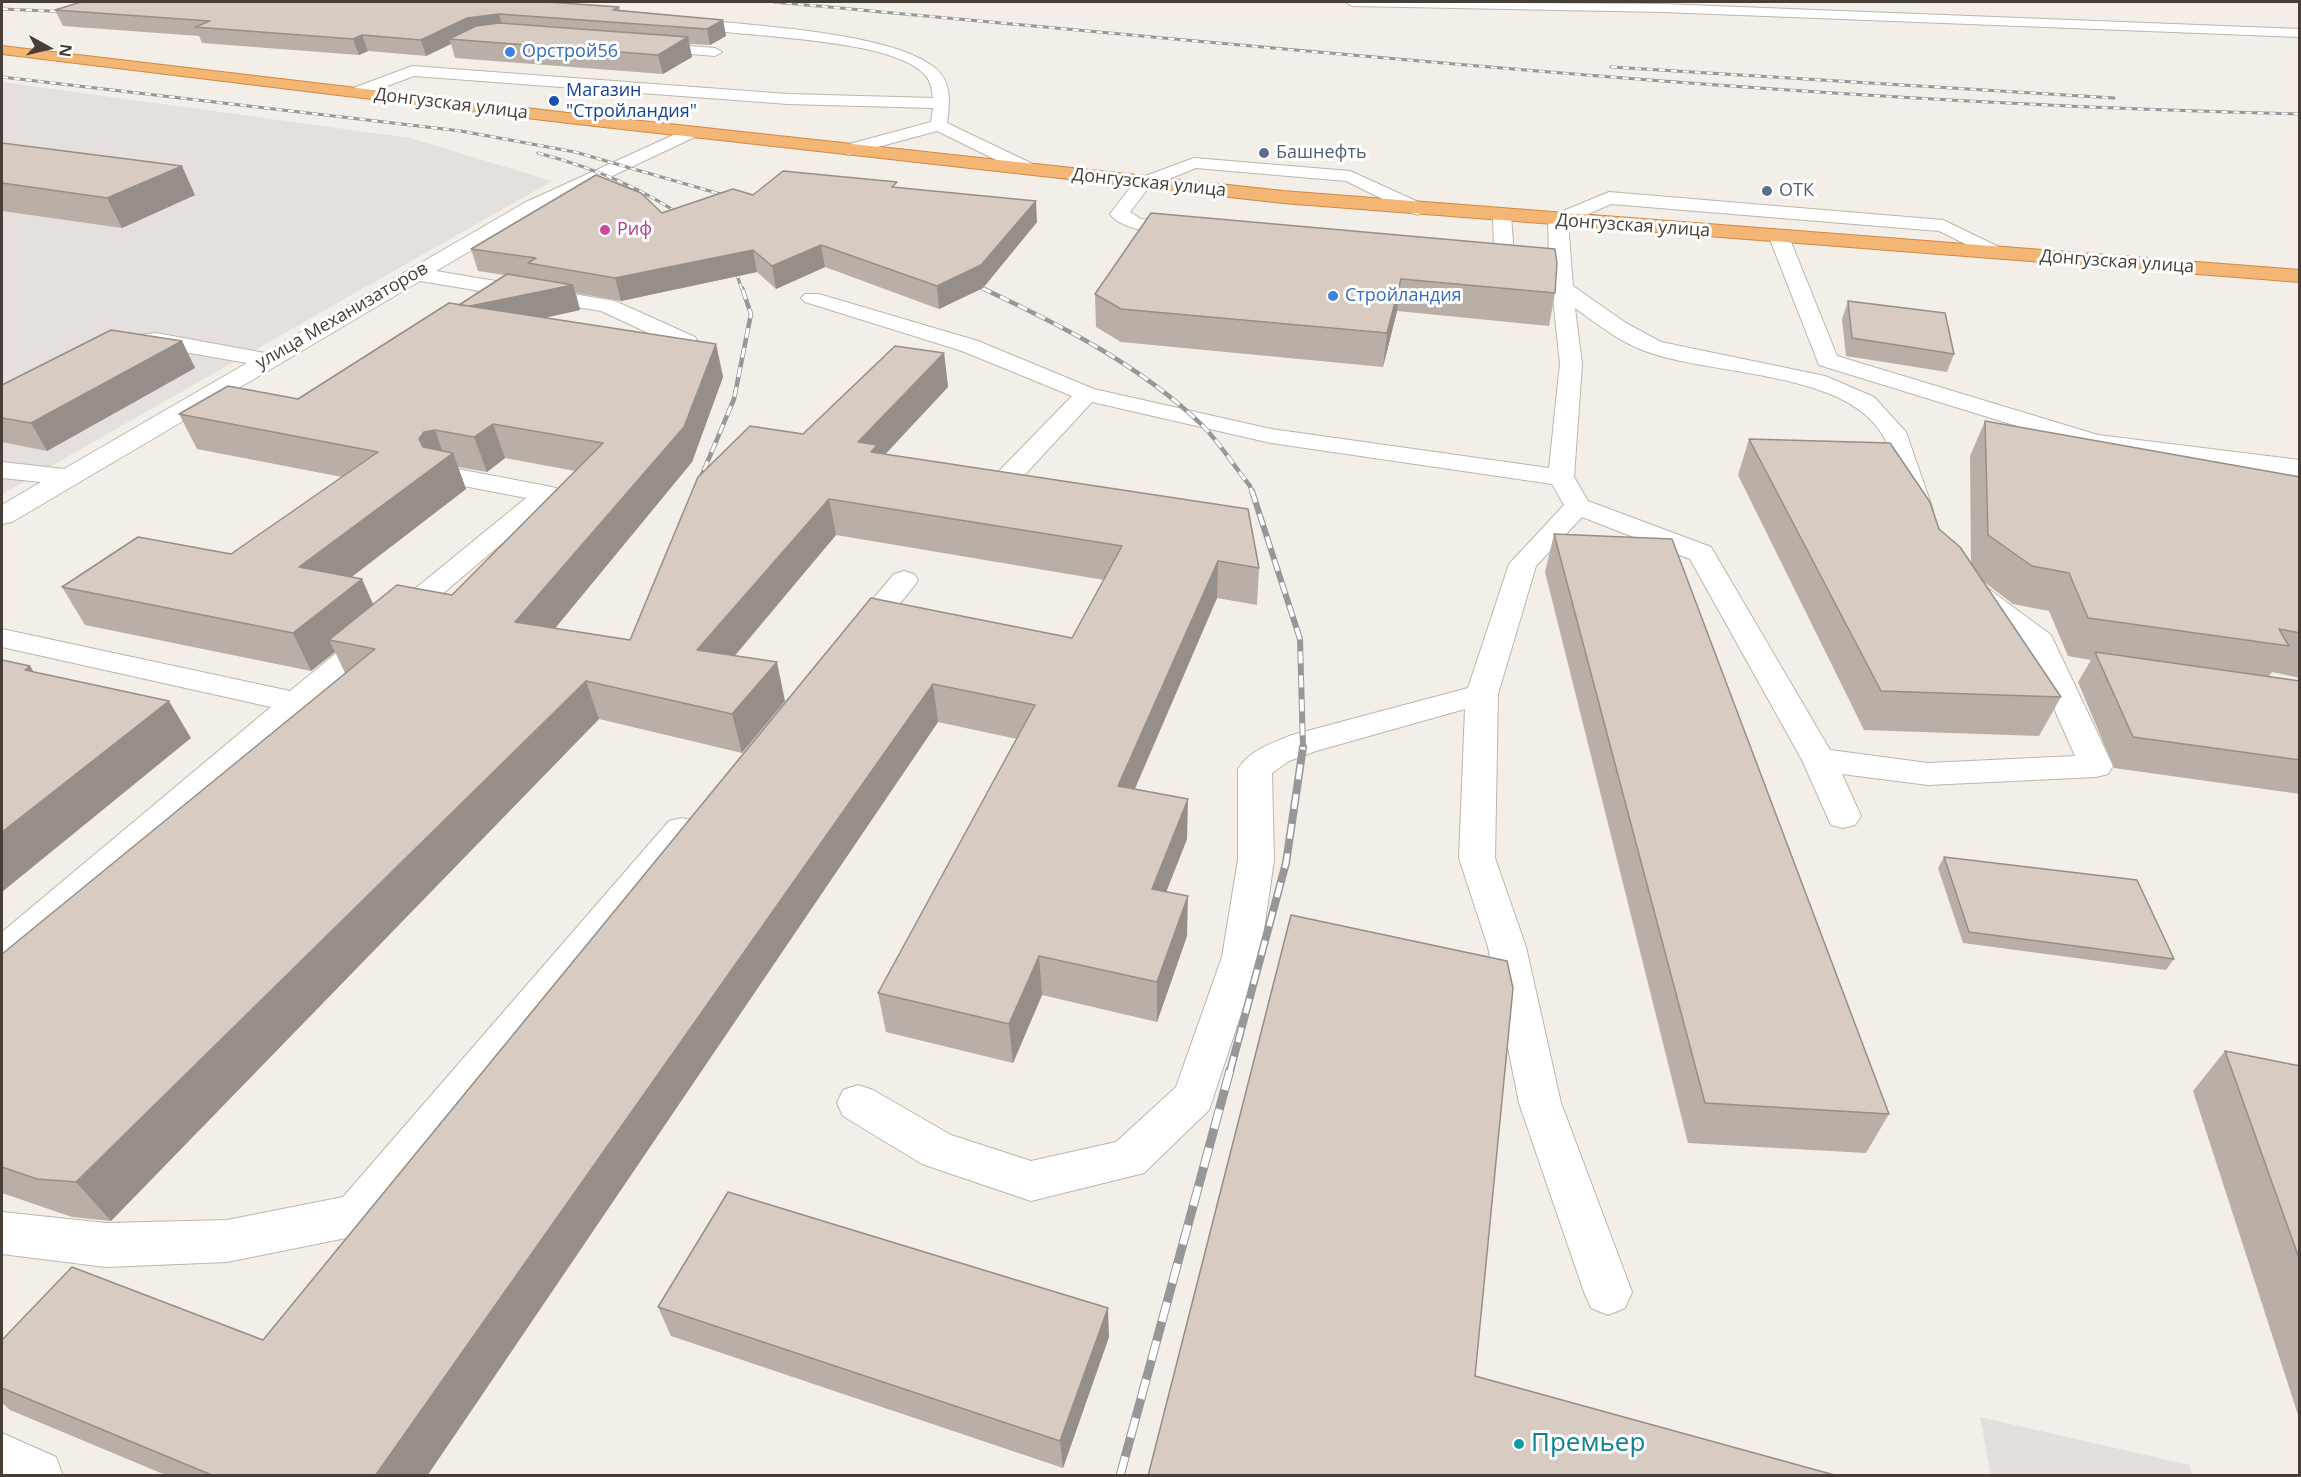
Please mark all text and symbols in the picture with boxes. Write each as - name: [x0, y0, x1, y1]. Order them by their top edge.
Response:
- north arrow: [18, 18, 78, 78]
- place label: Орстрой56: [522, 41, 618, 63]
- text: N: [54, 43, 78, 58]
- marker: Орстрой56: [503, 45, 517, 59]
- place label: Магазин "Стройландия": [566, 80, 697, 122]
- street label: Донгузская улица: [373, 84, 529, 124]
- marker: Магазин "Стройландия": [547, 94, 561, 108]
- place label: Башнефть: [1276, 142, 1366, 164]
- marker: Башнефть: [1257, 146, 1271, 160]
- street label: Донгузская улица: [1071, 164, 1227, 202]
- place label: ОТК: [1779, 180, 1814, 202]
- marker: ОТК: [1760, 184, 1774, 198]
- street label: Донгузская улица: [1555, 210, 1711, 242]
- place label: Риф: [617, 219, 652, 241]
- marker: Риф: [598, 223, 612, 237]
- street label: Донгузская улица: [2039, 246, 2195, 278]
- street label: улица Механизаторов: [252, 258, 432, 374]
- place label: Стройландия: [1345, 285, 1462, 307]
- marker: Стройландия: [1326, 289, 1340, 303]
- place label: Премьер: [1531, 1428, 1645, 1460]
- marker: Премьер: [1512, 1437, 1526, 1451]

